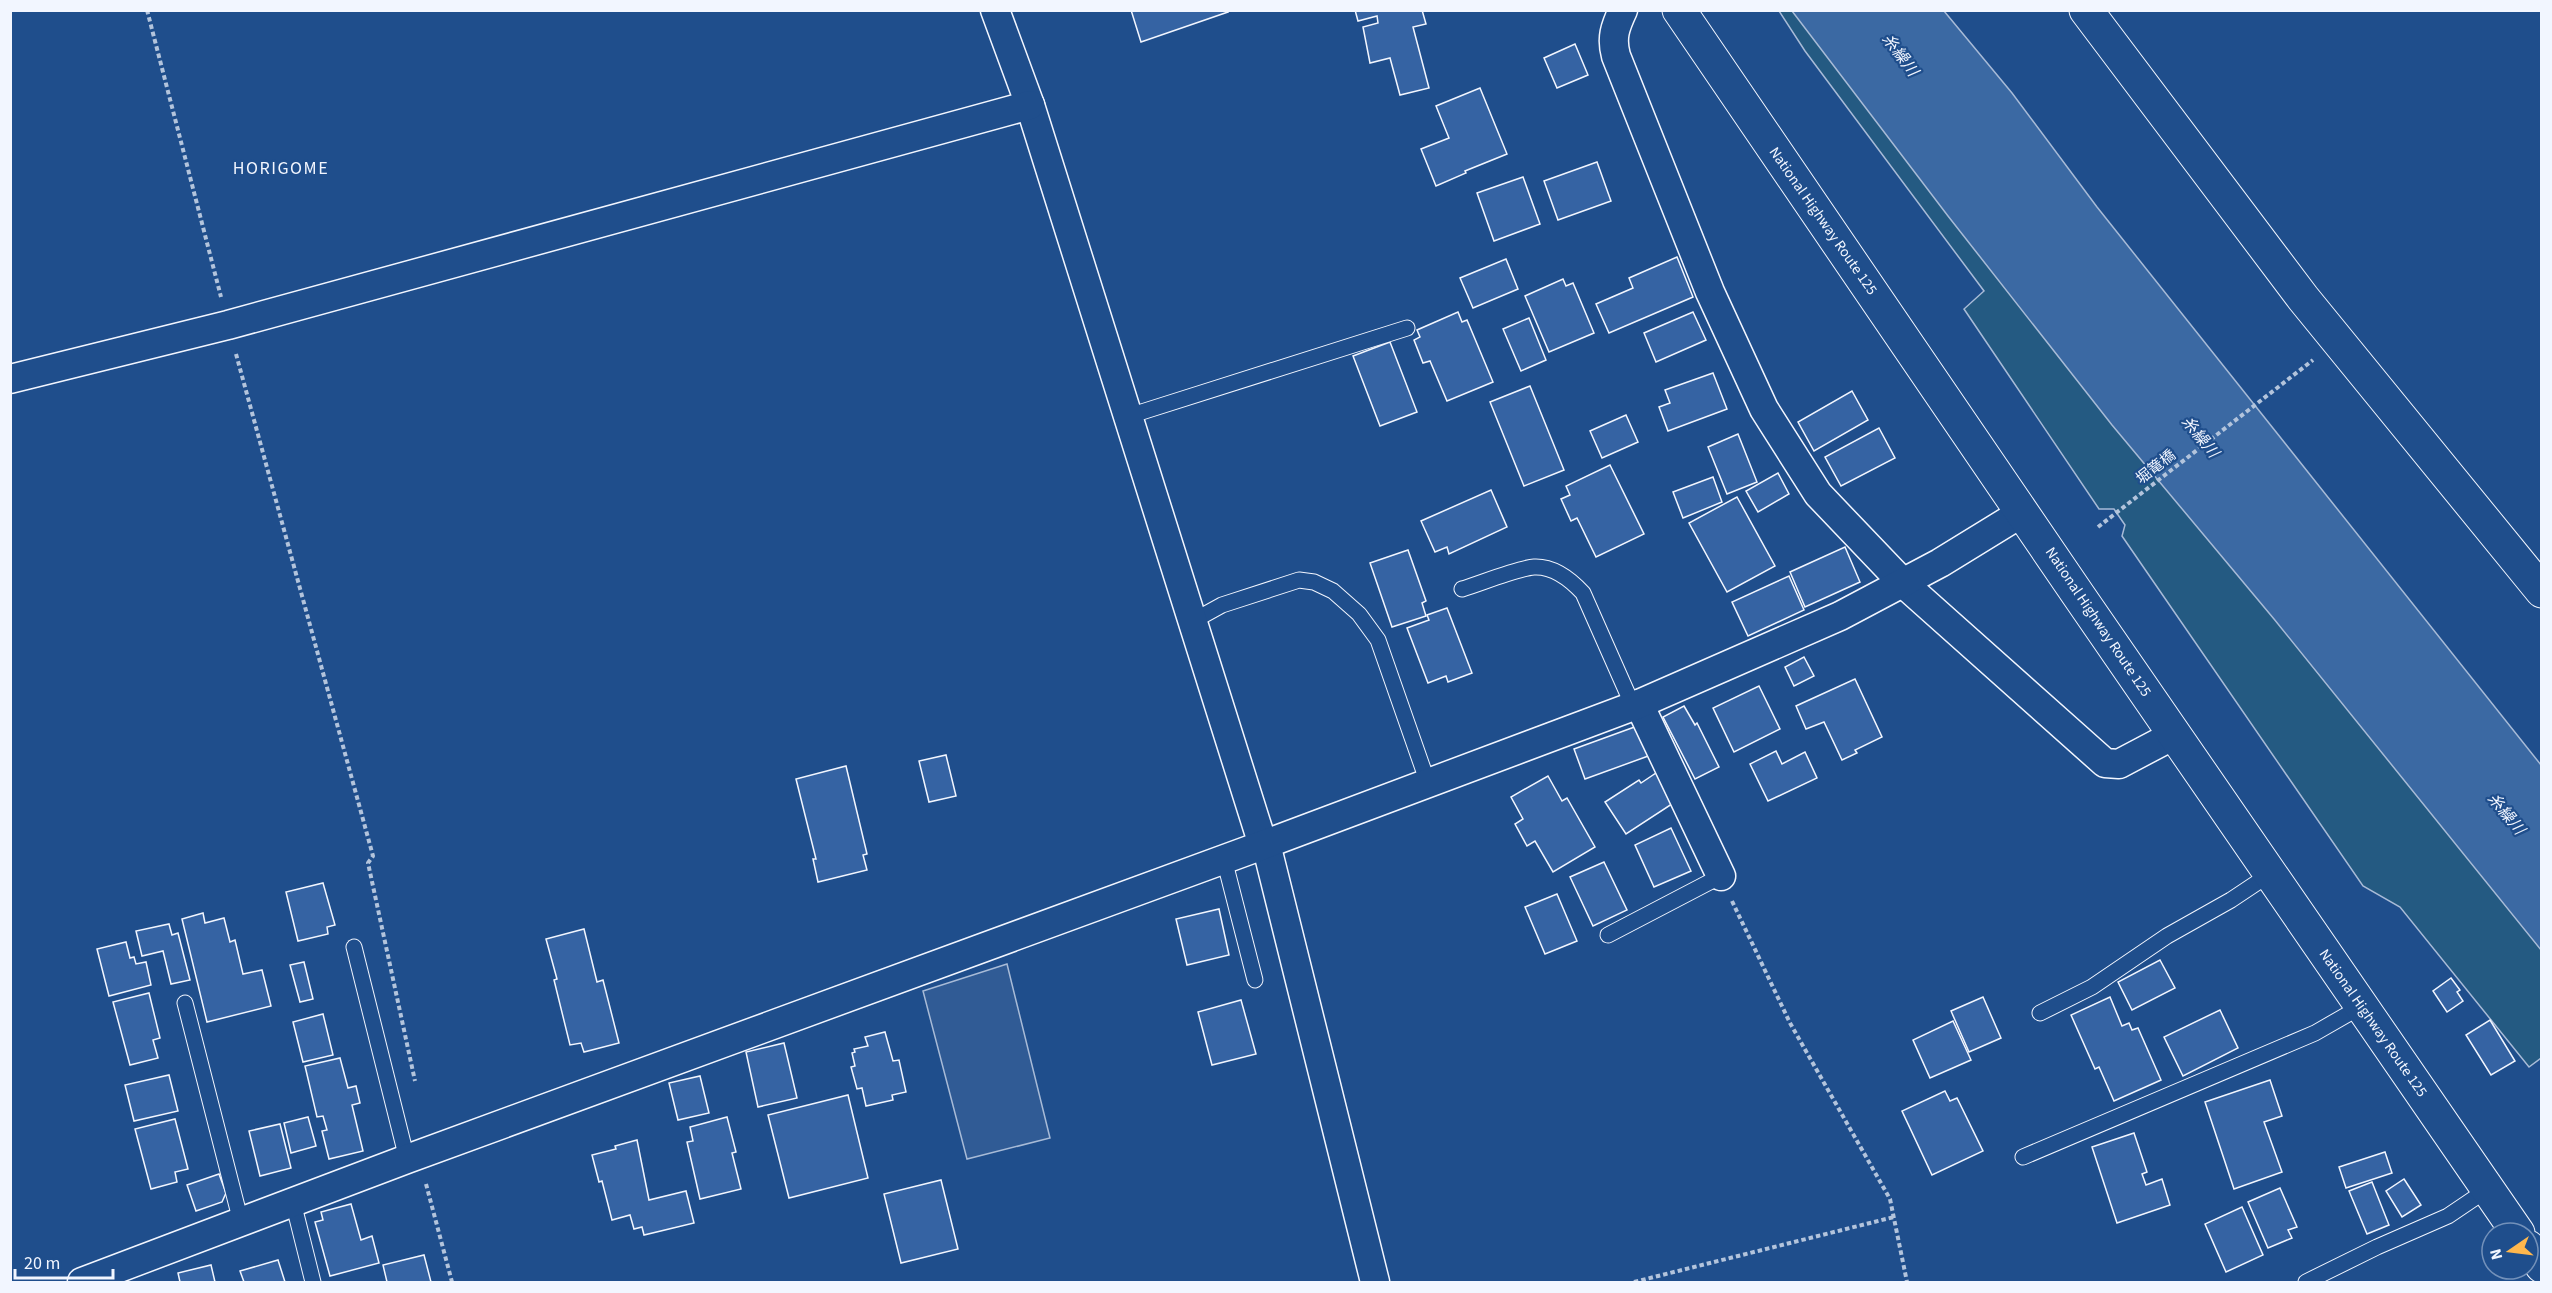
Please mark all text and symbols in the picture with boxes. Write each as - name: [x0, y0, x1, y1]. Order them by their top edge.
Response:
- water label: 糸繰川: [1877, 29, 1924, 82]
- street label: National Highway Route 125: [1764, 143, 1882, 299]
- district label: HORIGOME: [233, 156, 329, 181]
- water label: 糸繰川: [2176, 411, 2225, 464]
- street label: 堀篭橋: [2132, 445, 2180, 489]
- street label: National Highway Route 125: [2040, 543, 2156, 701]
- water label: 糸繰川: [2482, 788, 2531, 841]
- street label: National Highway Route 125: [2314, 945, 2432, 1101]
- north arrow: [2480, 1221, 2540, 1281]
- scale bar: [15, 1242, 112, 1280]
- text: N: [2484, 1247, 2508, 1262]
- text: 20 m: [24, 1251, 60, 1276]

